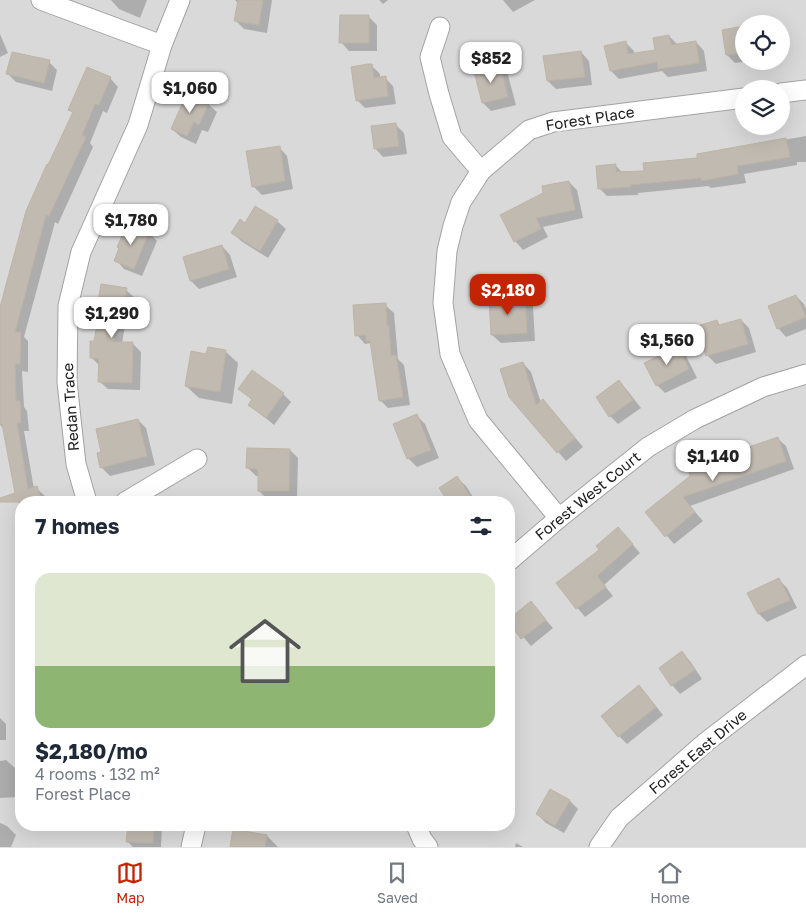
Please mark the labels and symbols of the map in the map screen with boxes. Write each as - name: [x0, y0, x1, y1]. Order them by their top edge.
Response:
- pin: $852: [461, 42, 521, 84]
- pin: $1,060: [149, 72, 231, 114]
- street label: Forest Place: [544, 102, 636, 134]
- pin: $1,780: [90, 204, 172, 246]
- pin: $2,180: [467, 274, 549, 316]
- pin: $1,290: [71, 296, 153, 339]
- pin: $1,560: [626, 324, 708, 366]
- street label: Redan Trace: [58, 362, 82, 452]
- pin: $1,140: [672, 440, 754, 482]
- street label: Forest West Court: [531, 447, 644, 543]
- street label: Forest East Drive: [645, 705, 750, 797]

